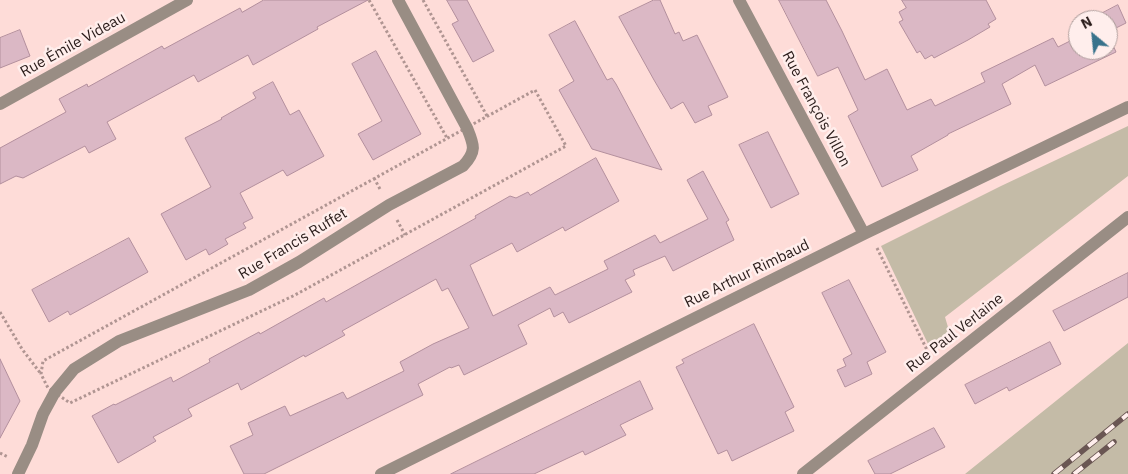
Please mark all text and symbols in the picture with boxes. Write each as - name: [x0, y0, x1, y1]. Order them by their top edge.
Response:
- street label: Rue Émile Videau: [17, 9, 129, 81]
- north arrow: [1068, 10, 1118, 60]
- text: N: [1078, 12, 1095, 33]
- street label: Rue François Villon: [778, 48, 854, 170]
- street label: Rue Francis Ruffet: [235, 205, 351, 283]
- street label: Rue Arthur Rimbaud: [682, 236, 812, 312]
- street label: Rue Paul Verlaine: [903, 290, 1007, 376]

